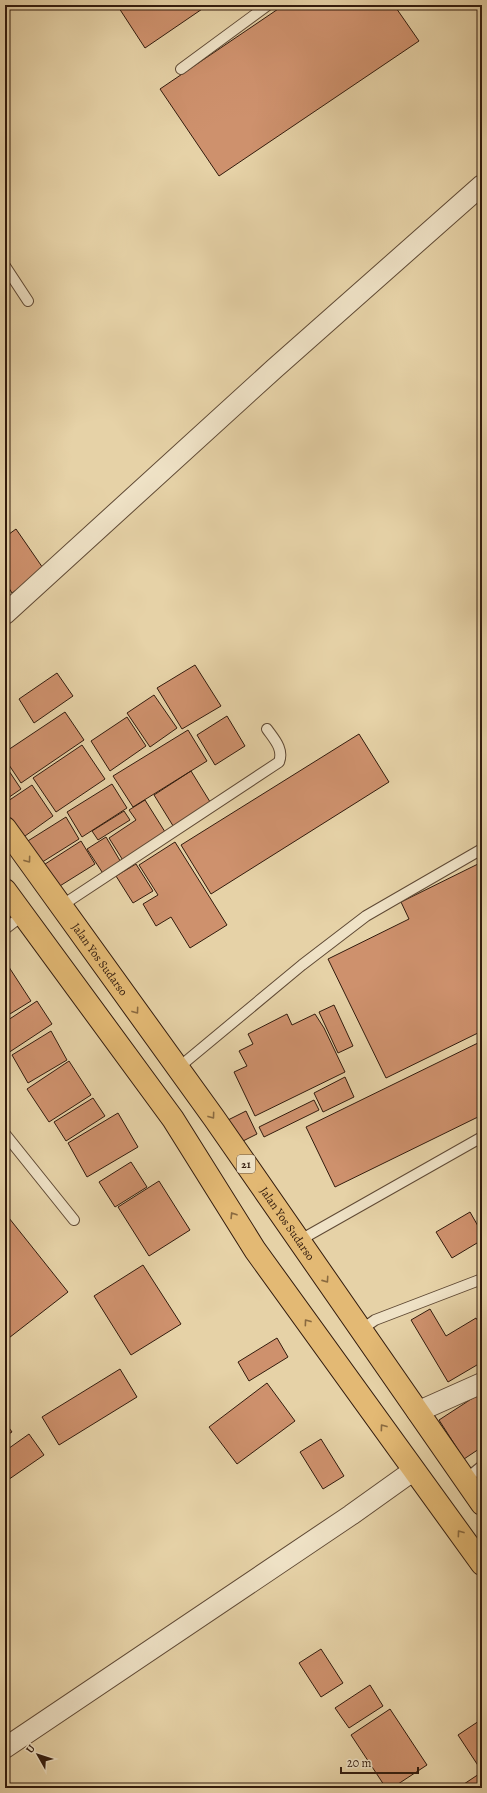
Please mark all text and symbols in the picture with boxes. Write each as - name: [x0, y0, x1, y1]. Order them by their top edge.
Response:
- one-way arrow: [23, 855, 30, 862]
- street label: Jalan Yos Sudarso: [68, 920, 131, 999]
- one-way arrow: [131, 1006, 138, 1013]
- one-way arrow: [207, 1112, 214, 1119]
- road number: 21: [237, 1155, 255, 1173]
- street label: Jalan Yos Sudarso: [256, 1184, 318, 1264]
- one-way arrow: [230, 1212, 238, 1219]
- one-way arrow: [321, 1276, 328, 1283]
- one-way arrow: [304, 1319, 312, 1326]
- one-way arrow: [381, 1425, 388, 1432]
- one-way arrow: [458, 1530, 465, 1537]
- north arrow: [18, 1735, 58, 1775]
- text: U: [23, 1741, 39, 1757]
- scale bar: [341, 1749, 418, 1775]
- text: 20 m: [347, 1755, 371, 1771]

